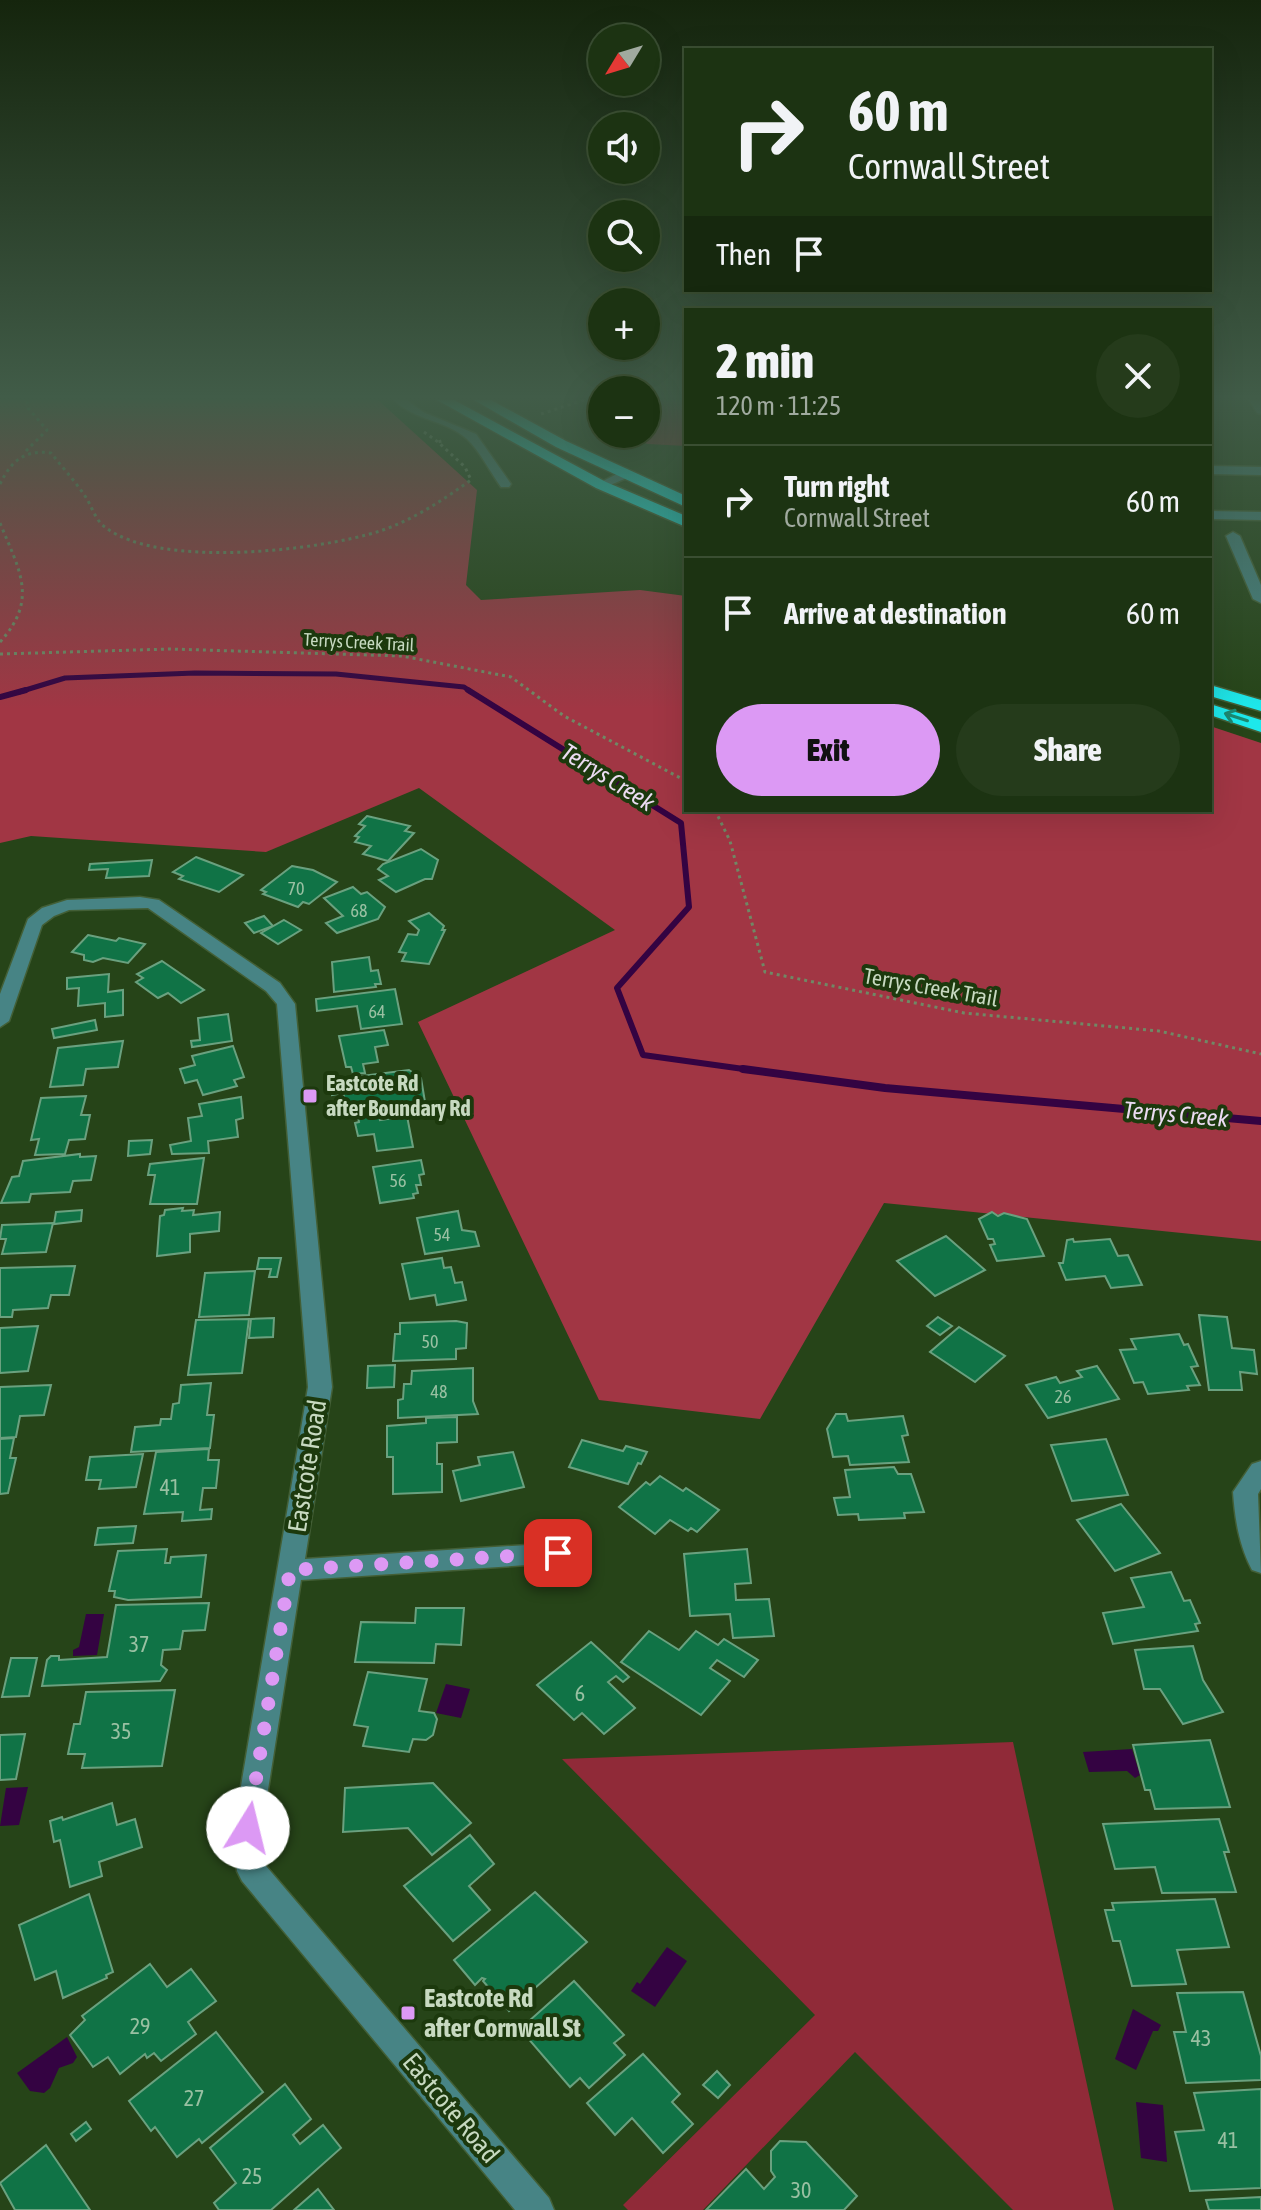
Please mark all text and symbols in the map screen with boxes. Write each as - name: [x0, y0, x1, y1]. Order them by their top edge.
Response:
- north arrow: [588, 24, 660, 96]
- map controls: [588, 24, 660, 448]
- text: 60 m: [848, 79, 949, 143]
- icon: right: [716, 80, 820, 184]
- button: sound: [588, 112, 660, 184]
- text: Cornwall Street: [848, 145, 1050, 187]
- button: search: [588, 200, 660, 272]
- icon: arrive: [787, 232, 831, 276]
- text: Then: [716, 237, 771, 271]
- button: +: [588, 288, 660, 360]
- text: 2 min: [716, 333, 814, 388]
- button: close: [1096, 334, 1180, 418]
- button: −: [588, 376, 660, 448]
- text: 120 m · 11:25: [716, 391, 841, 421]
- text: Turn right: [784, 469, 890, 503]
- icon: right: [716, 479, 760, 523]
- text: 60 m: [1126, 484, 1180, 518]
- text: Cornwall Street: [784, 503, 930, 533]
- icon: arrive: [716, 591, 760, 635]
- text: Arrive at destination: [784, 596, 1006, 630]
- text: 60 m: [1126, 596, 1180, 630]
- street label: Terrys Creek Trail: [303, 629, 415, 655]
- button: Exit: [716, 704, 940, 796]
- button: Share: [956, 704, 1180, 796]
- one-way arrow: [1223, 709, 1248, 724]
- water label: Terrys Creek: [556, 738, 660, 816]
- house number: 70: [288, 878, 304, 899]
- house number: 68: [351, 900, 367, 921]
- street label: Terrys Creek Trail: [862, 962, 1000, 1012]
- house number: 64: [369, 1001, 385, 1022]
- place label: Eastcote Rd after Boundary Rd: [326, 1070, 471, 1121]
- marker: Eastcote Rd after Boundary Rd: [301, 1087, 319, 1105]
- water label: Terrys Creek: [1123, 1096, 1230, 1132]
- house number: 56: [390, 1170, 406, 1191]
- house number: 54: [434, 1224, 450, 1245]
- house number: 50: [422, 1331, 438, 1352]
- house number: 48: [431, 1381, 447, 1402]
- house number: 26: [1055, 1386, 1071, 1407]
- street label: Eastcote Road: [282, 1398, 332, 1534]
- house number: 41: [160, 1474, 180, 1500]
- pin: [524, 1519, 592, 1587]
- icon: arrive: [536, 1531, 580, 1575]
- house number: 37: [129, 1631, 149, 1657]
- house number: 6: [575, 1680, 585, 1706]
- house number: 35: [111, 1718, 131, 1744]
- position arrow: [206, 1786, 290, 1870]
- place label: Eastcote Rd after Cornwall St: [424, 1983, 581, 2043]
- marker: Eastcote Rd after Cornwall St: [399, 2004, 417, 2022]
- house number: 29: [130, 2013, 150, 2039]
- house number: 43: [1191, 2025, 1211, 2051]
- street label: Eastcote Road: [397, 2047, 505, 2169]
- house number: 27: [184, 2085, 204, 2111]
- house number: 41: [1218, 2127, 1238, 2153]
- house number: 25: [242, 2163, 262, 2189]
- house number: 30: [791, 2177, 811, 2203]

